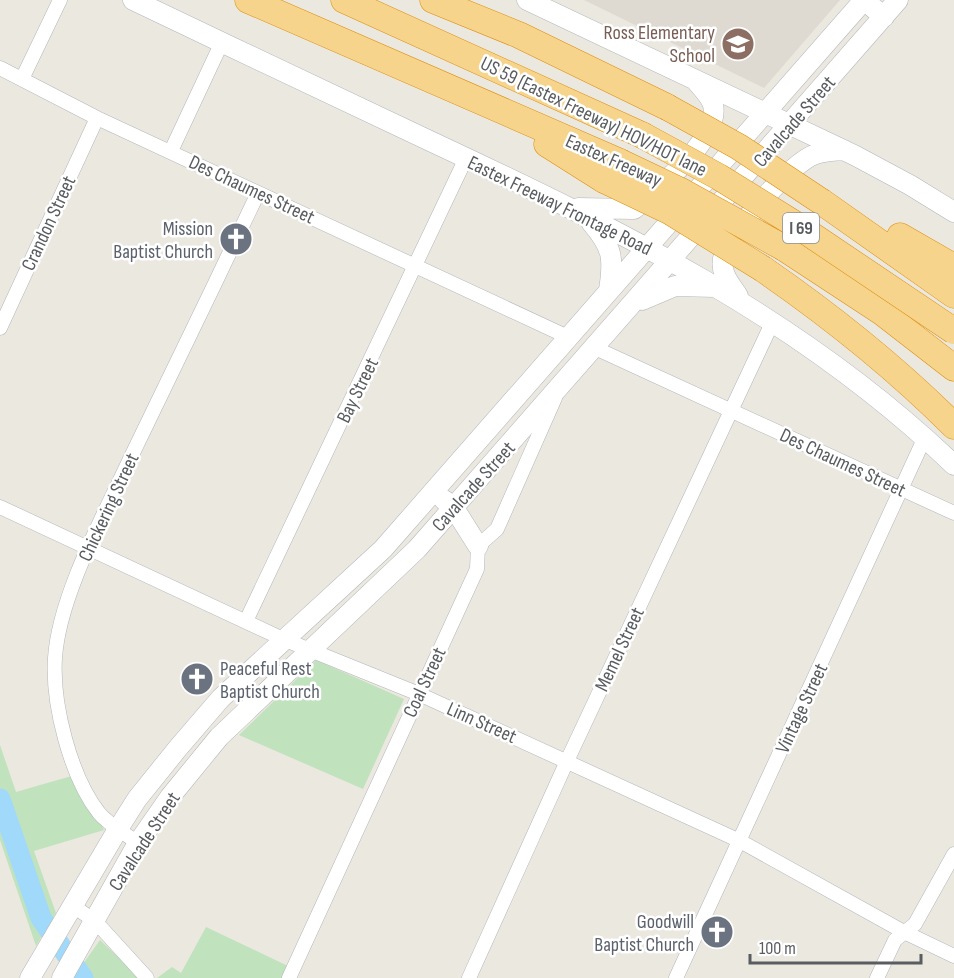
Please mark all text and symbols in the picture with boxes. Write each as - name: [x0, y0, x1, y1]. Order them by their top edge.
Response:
- place label: Ross Elementary School: [603, 21, 715, 68]
- school or university icon: Ross Elementary School: [720, 26, 756, 62]
- street label: US 59 (Eastex Freeway) HOV/HOT lane: [477, 51, 711, 181]
- street label: Cavalcade Street: [749, 71, 841, 172]
- street label: Eastex Freeway: [562, 128, 666, 192]
- street label: Des Chaumes Street: [185, 150, 318, 230]
- street label: Eastex Freeway Frontage Road: [464, 151, 656, 261]
- street label: Crandon Street: [17, 172, 81, 275]
- road number: I 69: [783, 213, 819, 243]
- place label: Mission Baptist Church: [113, 217, 213, 264]
- church icon: Mission Baptist Church: [218, 221, 254, 257]
- street label: Bay Street: [332, 354, 384, 427]
- street label: Des Chaumes Street: [776, 423, 909, 503]
- street label: Cavalcade Street: [427, 437, 520, 537]
- street label: Chickering Street: [73, 449, 144, 565]
- street label: Memel Street: [590, 604, 650, 695]
- street label: Coal Street: [398, 644, 452, 721]
- place label: Peaceful Rest Baptist Church: [220, 657, 320, 704]
- street label: Vintage Street: [771, 660, 833, 757]
- church icon: Peaceful Rest Baptist Church: [179, 661, 215, 697]
- street label: Linn Street: [443, 697, 520, 749]
- street label: Cavalcade Street: [104, 788, 186, 895]
- place label: Goodwill Baptist Church: [594, 910, 694, 957]
- church icon: Goodwill Baptist Church: [699, 914, 735, 950]
- scale bar: [750, 927, 921, 965]
- text: 100 m: [759, 938, 796, 959]

